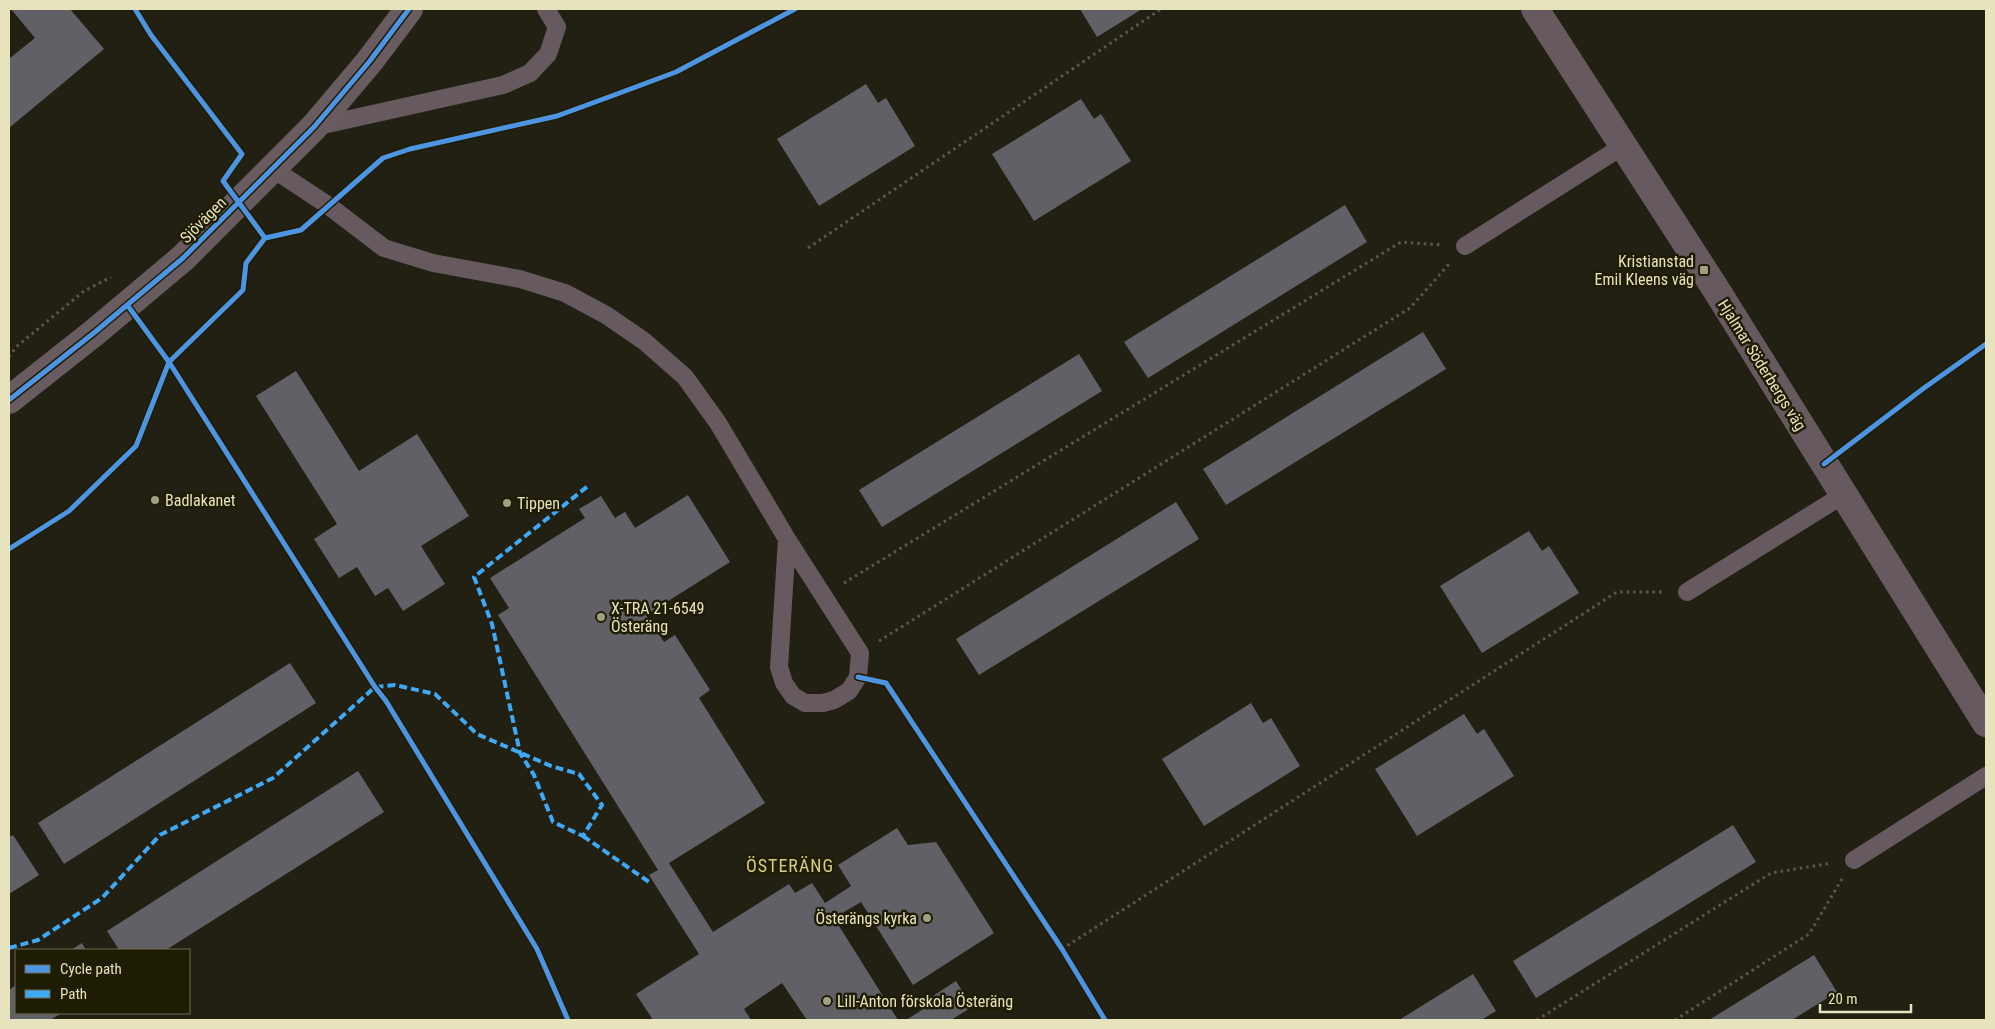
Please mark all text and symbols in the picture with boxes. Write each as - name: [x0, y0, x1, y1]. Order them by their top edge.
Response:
- street label: Sjövägen: [176, 193, 230, 247]
- place label: Kristianstad Emil Kleens väg: [1595, 252, 1694, 289]
- marker: Kristianstad Emil Kleens väg: [1698, 264, 1710, 276]
- street label: Hjalmar Söderbergs väg: [1714, 296, 1810, 434]
- place label: Badlakanet: [165, 491, 236, 510]
- marker: Badlakanet: [149, 494, 161, 506]
- place label: Tippen: [517, 494, 560, 513]
- marker: Tippen: [501, 497, 513, 509]
- place label: X-TRA 21-6549 Österäng: [611, 599, 705, 636]
- marker: X-TRA 21-6549 Österäng: [595, 611, 607, 623]
- district label: ÖSTERÄNG: [746, 855, 834, 876]
- place label: Österängs kyrka: [815, 909, 917, 928]
- marker: Österängs kyrka: [921, 912, 933, 924]
- legend: [15, 949, 190, 1014]
- text: Cycle path: [60, 960, 122, 978]
- scale bar: [1820, 982, 1911, 1014]
- text: Path: [60, 985, 87, 1003]
- text: 20 m: [1828, 990, 1858, 1008]
- place label: Lill-Anton förskola Österäng: [837, 992, 1013, 1011]
- marker: Lill-Anton förskola Österäng: [821, 995, 833, 1007]

